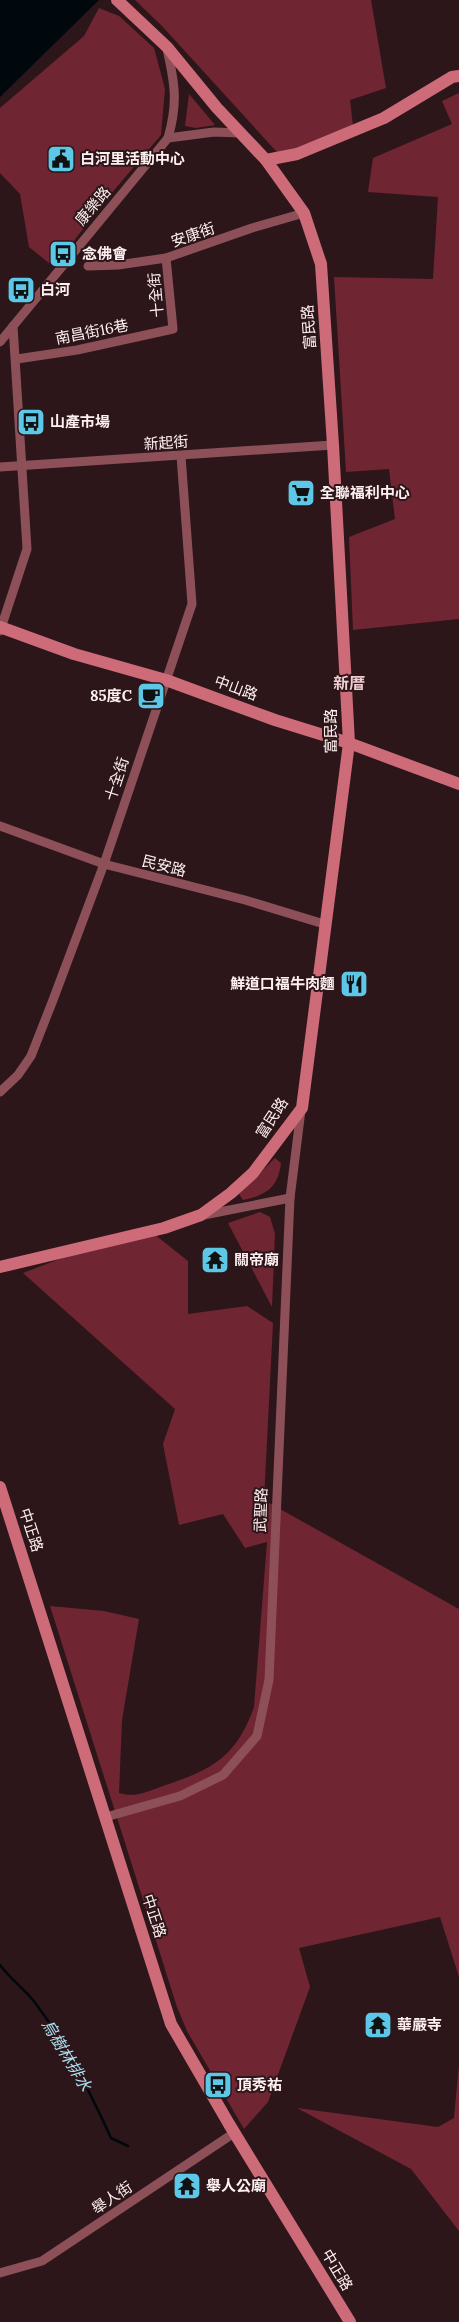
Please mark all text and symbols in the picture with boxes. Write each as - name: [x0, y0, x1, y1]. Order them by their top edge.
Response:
- public building icon: 白河里活動中心: [46, 144, 76, 174]
- place label: 白河里活動中心: [80, 149, 185, 168]
- street label: 康樂路: [71, 182, 114, 229]
- street label: 安康街: [168, 218, 217, 251]
- bus stop icon: 念佛會: [48, 239, 78, 269]
- place label: 念佛會: [82, 244, 127, 263]
- street label: 十全街: [144, 272, 167, 318]
- bus stop icon: 白河: [6, 275, 36, 305]
- place label: 白河: [40, 280, 70, 299]
- street label: 富民路: [297, 304, 320, 350]
- street label: 南昌街16巷: [54, 315, 130, 348]
- bus stop icon: 山產市場: [16, 407, 46, 437]
- place label: 山產市場: [50, 412, 110, 431]
- street label: 新起街: [143, 431, 189, 454]
- supermarket icon: 全聯福利中心: [286, 478, 316, 508]
- place label: 全聯福利中心: [320, 483, 410, 502]
- street label: 中山路: [212, 671, 261, 704]
- district label: 新厝: [333, 673, 365, 693]
- cafe icon: 85度C: [136, 681, 166, 711]
- place label: 85度C: [90, 686, 133, 705]
- street label: 富民路: [321, 708, 340, 754]
- street label: 十全街: [101, 755, 133, 803]
- street label: 民安路: [140, 851, 188, 880]
- restaurant icon: 鮮道口福牛肉麵: [339, 969, 369, 999]
- place label: 鮮道口福牛肉麵: [230, 974, 335, 993]
- street label: 富民路: [251, 1094, 292, 1142]
- temple icon: 關帝廟: [200, 1245, 230, 1275]
- place label: 關帝廟: [234, 1250, 279, 1269]
- street label: 武聖路: [250, 1487, 271, 1533]
- street label: 中正路: [15, 1506, 47, 1554]
- street label: 中正路: [138, 1892, 170, 1940]
- temple icon: 華嚴寺: [363, 2010, 393, 2040]
- place label: 華嚴寺: [397, 2015, 442, 2034]
- water label: 烏樹林排水: [38, 2016, 97, 2095]
- bus stop icon: 頂秀祐: [203, 2070, 233, 2100]
- place label: 頂秀祐: [237, 2075, 282, 2094]
- temple icon: 舉人公廟: [172, 2171, 202, 2201]
- place label: 舉人公廟: [206, 2176, 266, 2195]
- street label: 舉人街: [88, 2177, 136, 2218]
- street label: 中正路: [318, 2246, 357, 2294]

